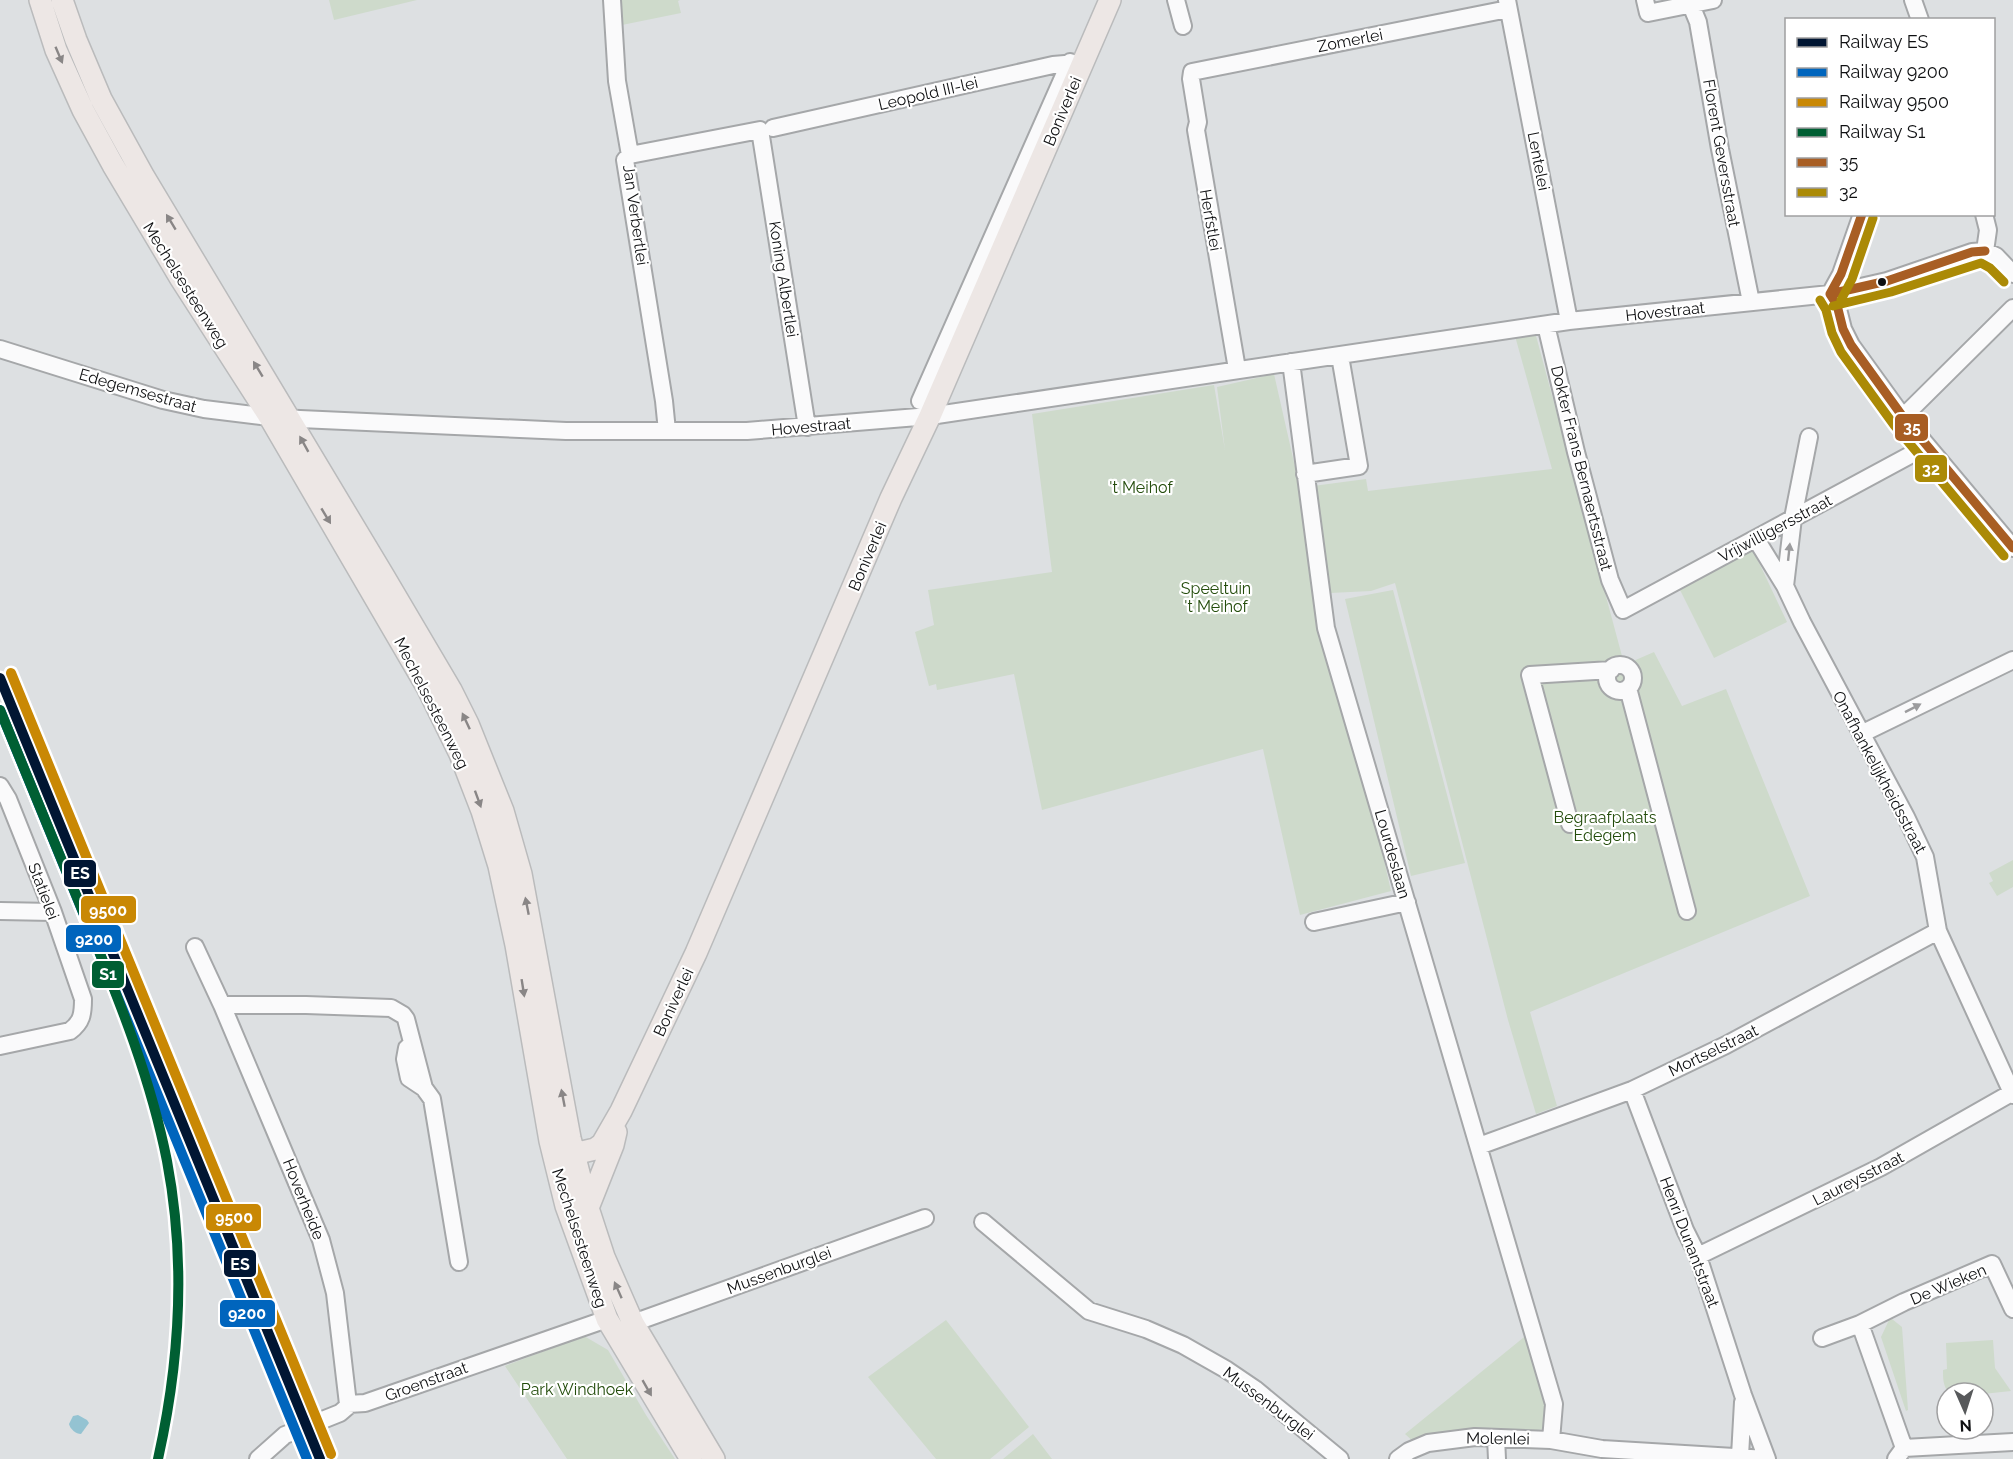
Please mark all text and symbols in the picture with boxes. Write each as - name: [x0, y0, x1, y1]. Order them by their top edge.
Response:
- legend: [1785, 18, 1995, 216]
- street label: Zomerlei: [1316, 25, 1384, 56]
- text: Railway ES: [1839, 31, 1929, 52]
- one-way arrow: [54, 47, 64, 65]
- text: Railway 9200: [1839, 61, 1949, 82]
- street label: Leopold III-lei: [876, 73, 980, 114]
- street label: Boniverlei: [1039, 74, 1086, 149]
- street label: Florent Geversstraat: [1699, 78, 1744, 229]
- text: Railway 9500: [1839, 91, 1949, 112]
- text: Railway S1: [1839, 121, 1926, 142]
- street label: Lentelei: [1523, 130, 1554, 192]
- text: 35: [1839, 151, 1859, 172]
- street label: Jan Verbertlei: [619, 164, 652, 267]
- text: 32: [1839, 181, 1858, 202]
- street label: Herfstlei: [1196, 188, 1225, 252]
- one-way arrow: [166, 213, 176, 230]
- street label: Mechelsesteenweg: [139, 219, 232, 352]
- street label: Koning Albertlei: [765, 220, 802, 339]
- unlabelled marker: [1876, 276, 1888, 288]
- street label: Hovestraat: [1624, 298, 1706, 325]
- one-way arrow: [253, 361, 264, 377]
- street label: Dokter Frans Bernaertsstraat: [1547, 364, 1616, 573]
- street label: Edegemsestraat: [77, 365, 199, 417]
- street label: Hovestraat: [770, 413, 852, 439]
- line badge: 35: [1894, 413, 1929, 442]
- text: 35: [1903, 418, 1921, 437]
- one-way arrow: [300, 435, 310, 452]
- line badge: 32: [1914, 454, 1948, 483]
- text: 32: [1922, 460, 1940, 479]
- park label: 't Meihof: [1109, 478, 1173, 497]
- street label: Vrijwilligersstraat: [1715, 490, 1836, 566]
- one-way arrow: [321, 508, 332, 524]
- street label: Boniverlei: [844, 519, 891, 594]
- one-way arrow: [1784, 543, 1794, 562]
- park label: Speeltuin 't Meihof: [1181, 579, 1251, 616]
- street label: Mechelsesteenweg: [390, 634, 473, 772]
- street label: Onafhankelijkheidsstraat: [1829, 688, 1931, 857]
- one-way arrow: [1905, 703, 1922, 713]
- one-way arrow: [462, 713, 471, 730]
- one-way arrow: [473, 790, 483, 808]
- street label: Lourdeslaan: [1371, 807, 1414, 901]
- park label: Begraafplaats Edegem: [1554, 808, 1657, 845]
- line badge: ES: [63, 859, 97, 888]
- street label: Statielei: [24, 860, 63, 922]
- text: ES: [70, 864, 90, 883]
- line badge: 9500: [80, 895, 137, 924]
- one-way arrow: [522, 896, 531, 915]
- text: 9500: [89, 901, 127, 920]
- line badge: 9200: [65, 924, 122, 953]
- text: 9200: [75, 930, 113, 949]
- line badge: S1: [91, 960, 125, 989]
- text: S1: [99, 965, 117, 984]
- street label: Boniverlei: [649, 965, 698, 1040]
- one-way arrow: [518, 979, 527, 998]
- street label: Mortselstraat: [1665, 1020, 1762, 1080]
- one-way arrow: [558, 1088, 567, 1107]
- street label: Laureysstraat: [1810, 1147, 1908, 1210]
- street label: Hoverheide: [279, 1156, 328, 1242]
- street label: Mechelsesteenweg: [548, 1166, 611, 1310]
- street label: Henri Dunantstraat: [1656, 1174, 1723, 1311]
- line badge: 9500: [205, 1203, 262, 1232]
- text: 9500: [215, 1208, 253, 1227]
- street label: Mussenburglei: [724, 1243, 834, 1298]
- line badge: ES: [223, 1249, 257, 1278]
- text: ES: [230, 1255, 250, 1274]
- street label: De Wieken: [1907, 1260, 1989, 1309]
- one-way arrow: [614, 1282, 623, 1299]
- line badge: 9200: [219, 1299, 276, 1328]
- text: 9200: [228, 1304, 266, 1323]
- street label: Groenstraat: [382, 1358, 471, 1405]
- street label: Mussenburglei: [1219, 1363, 1318, 1444]
- park label: Park Windhoek: [521, 1380, 634, 1399]
- one-way arrow: [642, 1380, 652, 1397]
- north arrow: [1935, 1381, 1995, 1441]
- text: N: [1959, 1416, 1972, 1435]
- street label: Molenlei: [1466, 1428, 1530, 1449]

